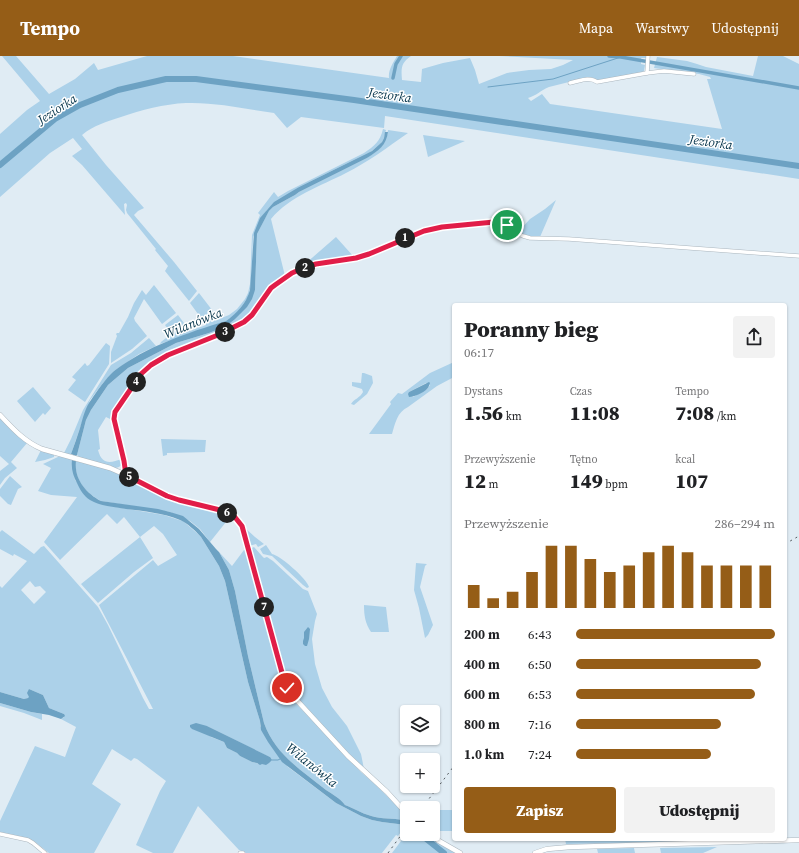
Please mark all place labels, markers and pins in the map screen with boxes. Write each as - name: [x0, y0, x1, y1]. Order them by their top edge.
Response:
- pin: [490, 208, 524, 242]
- pin: 1: [395, 228, 415, 248]
- pin: 2: [295, 258, 315, 278]
- pin: 3: [215, 322, 235, 342]
- pin: 4: [126, 372, 146, 392]
- pin: 5: [119, 467, 139, 487]
- pin: 6: [217, 503, 237, 523]
- pin: 7: [254, 597, 274, 617]
- pin: [270, 671, 304, 705]

